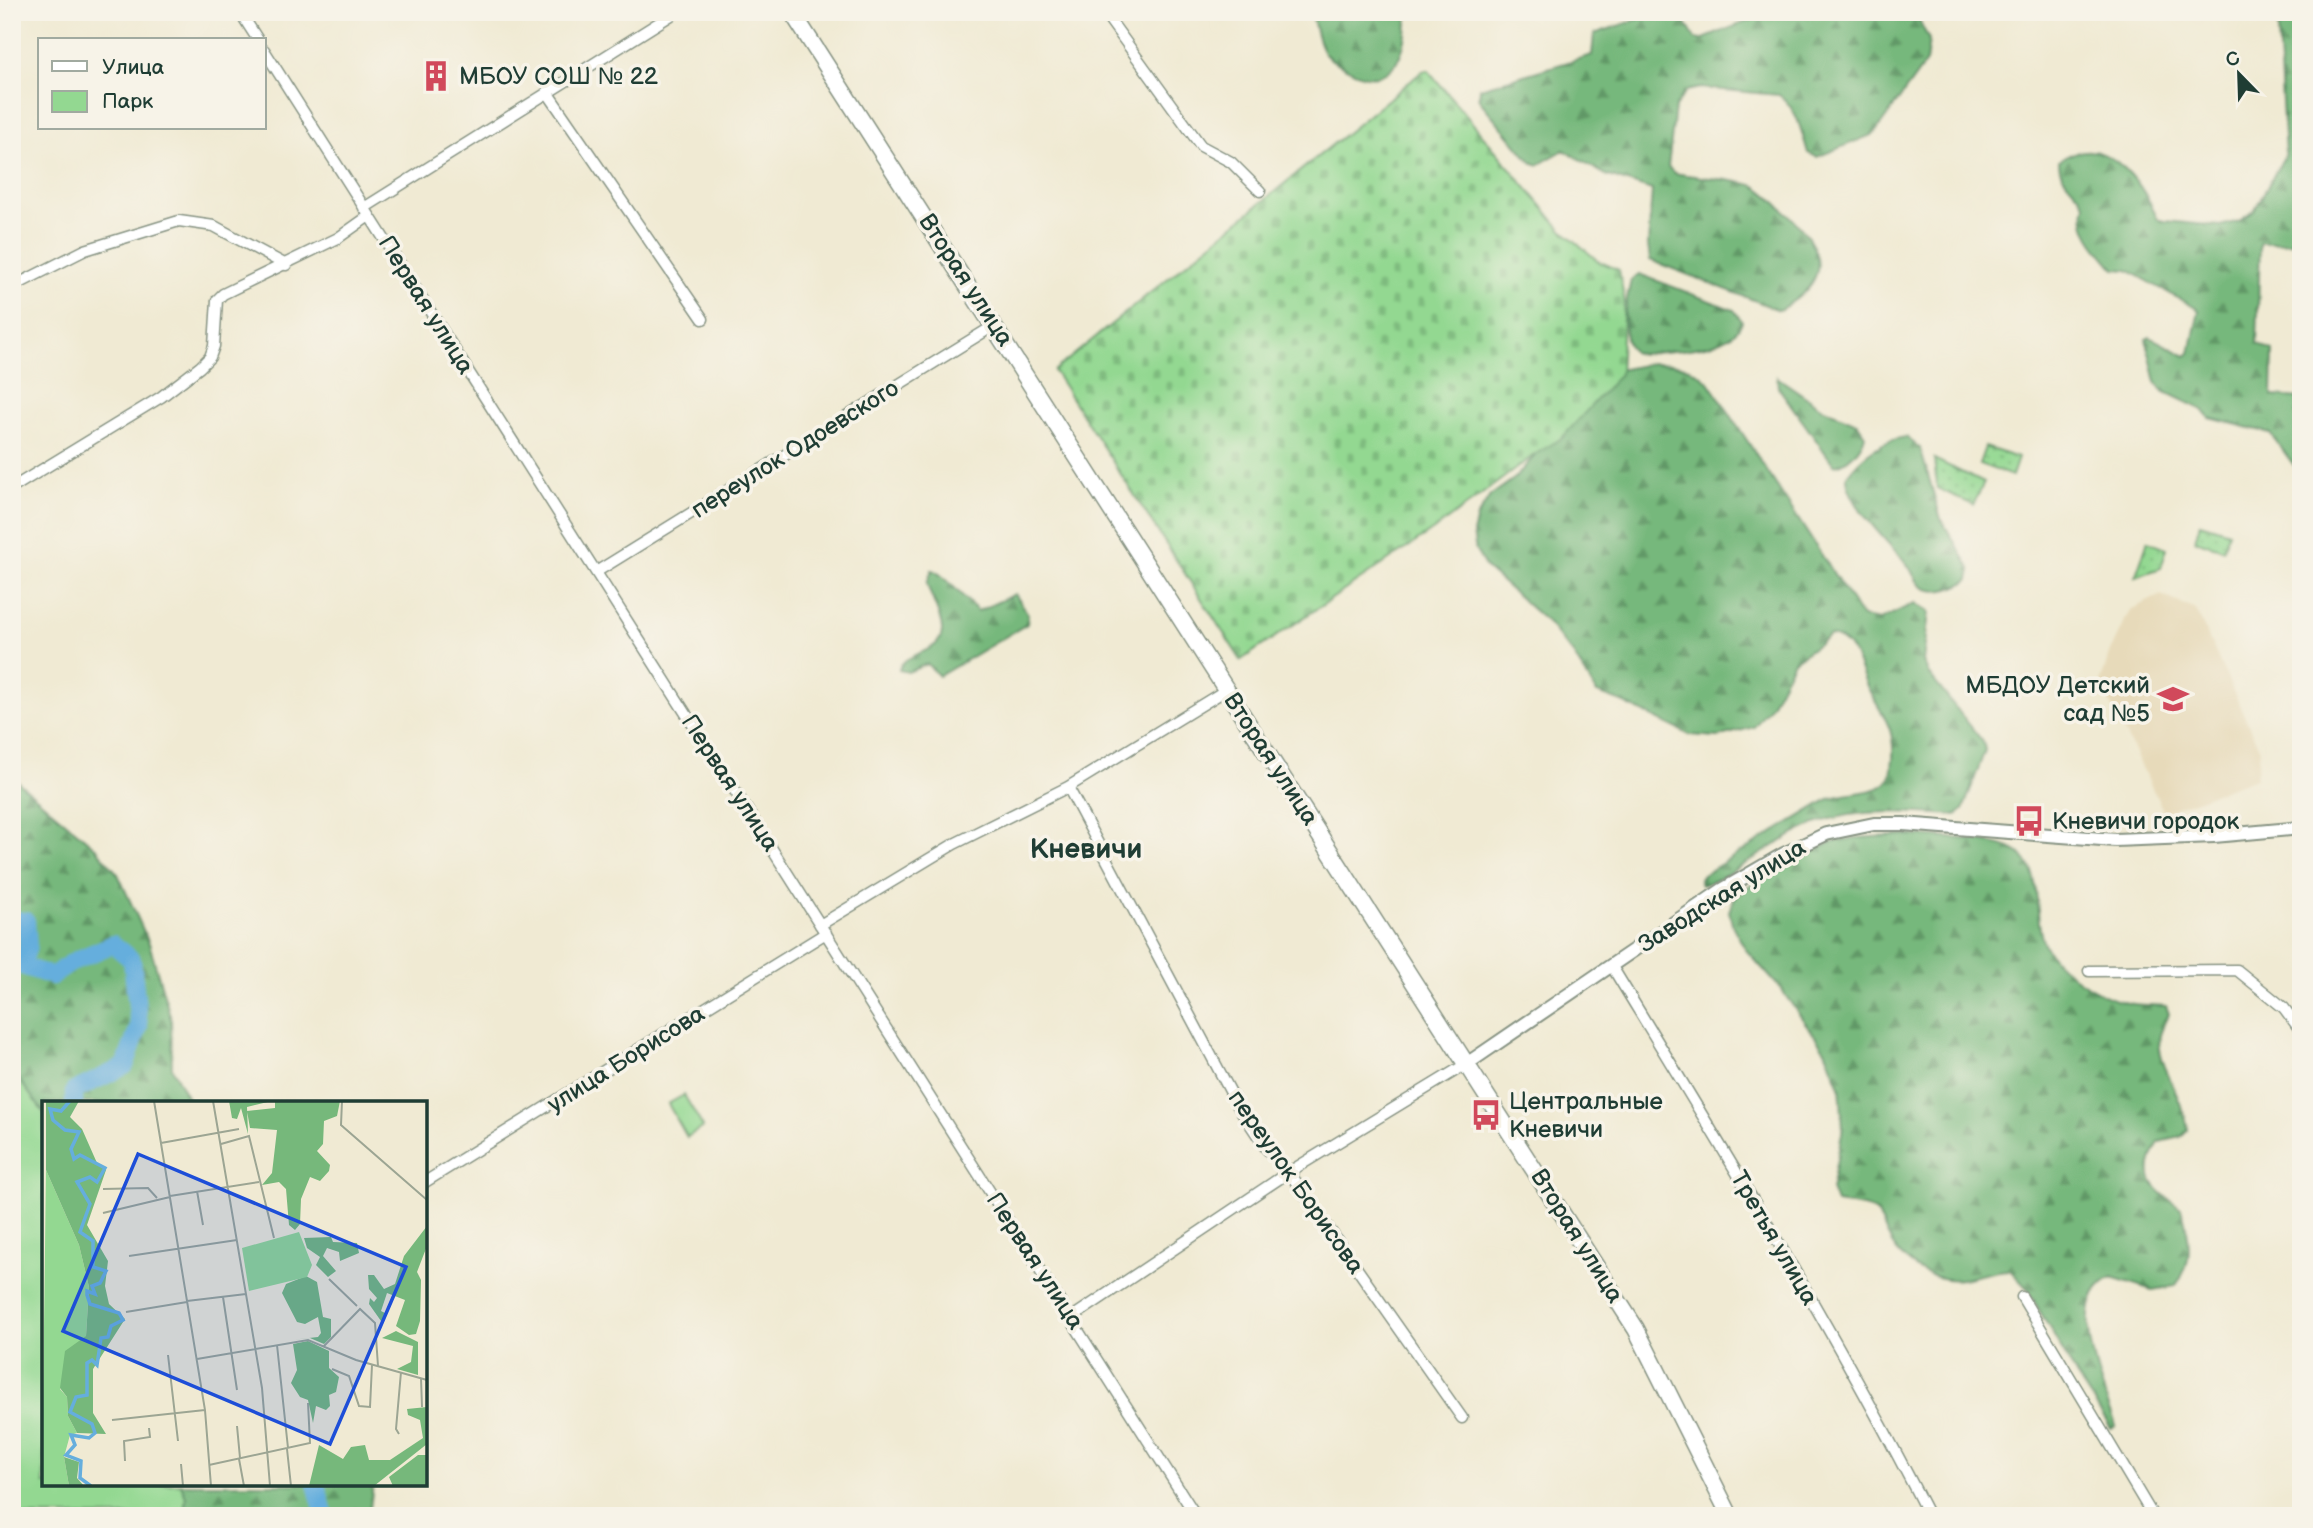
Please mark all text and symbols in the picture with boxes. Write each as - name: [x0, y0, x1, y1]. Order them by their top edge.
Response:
- legend: [38, 38, 266, 130]
- north arrow: [2204, 38, 2274, 108]
- text: С: [2222, 47, 2244, 73]
- text: Улица: [102, 55, 165, 80]
- building icon: МБОУ СОШ № 22: [419, 59, 453, 93]
- place label: МБОУ СОШ № 22: [459, 62, 658, 91]
- text: Парк: [102, 89, 153, 114]
- street label: Вторая улица: [912, 208, 1020, 352]
- street label: Первая улица: [372, 230, 480, 380]
- street label: переулок Одоевского: [686, 373, 904, 525]
- place label: МБДОУ Детский сад №5: [1965, 671, 2150, 728]
- school or university icon: МБДОУ Детский сад №5: [2156, 682, 2190, 716]
- street label: Вторая улица: [1217, 687, 1325, 831]
- street label: Первая улица: [675, 709, 785, 857]
- bus stop icon: Кневичи городок: [2012, 804, 2046, 838]
- place label: Кневичи городок: [2052, 807, 2239, 836]
- district label: Кневичи: [1030, 833, 1142, 866]
- street label: Заводская улица: [1633, 833, 1811, 959]
- street label: улица Борисова: [542, 999, 710, 1119]
- street label: переулок Борисова: [1222, 1084, 1370, 1280]
- place label: Центральные Кневичи: [1509, 1087, 1663, 1144]
- bus stop icon: Центральные Кневичи: [1469, 1098, 1503, 1132]
- inset map: [42, 1101, 427, 1486]
- street label: Вторая улица: [1524, 1164, 1630, 1308]
- street label: Третья улица: [1724, 1166, 1824, 1310]
- street label: Первая улица: [980, 1187, 1090, 1335]

